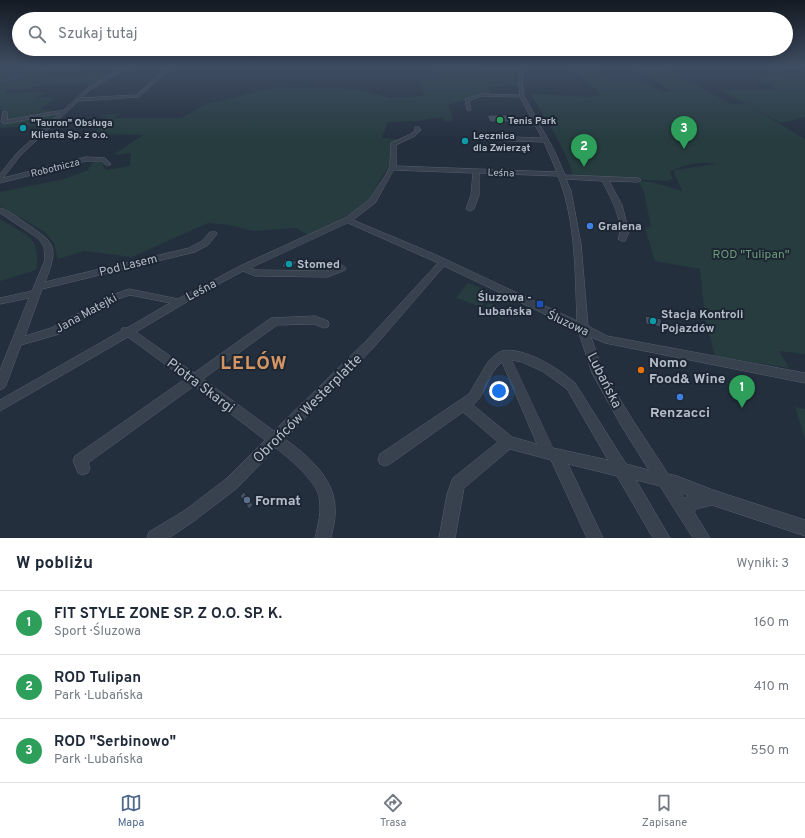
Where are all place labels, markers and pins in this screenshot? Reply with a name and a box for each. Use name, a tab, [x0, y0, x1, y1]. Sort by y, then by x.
marker: Tenis Park	[495, 115, 505, 125]
place label: Tenis Park	[508, 115, 557, 128]
pin: 3	[671, 116, 697, 149]
place label: "Tauron" Obsługa Klienta Sp. z o.o.	[31, 117, 113, 142]
marker: "Tauron" Obsługa Klienta Sp. z o.o.	[18, 123, 28, 133]
place label: Lecznica dla Zwierząt	[473, 130, 530, 155]
pin: 2	[571, 134, 597, 167]
marker: Lecznica dla Zwierząt	[460, 136, 470, 146]
place label: Gralena	[598, 219, 642, 235]
marker: Gralena	[585, 221, 595, 231]
place label: Stomed	[297, 257, 340, 273]
marker: Stomed	[284, 259, 294, 269]
place label: Śluzowa - Lubańska	[477, 290, 532, 320]
marker: Śluzowa - Lubańska	[535, 299, 545, 309]
place label: Stacja Kontroli Pojazdów	[661, 307, 743, 337]
marker: Stacja Kontroli Pojazdów	[648, 316, 658, 326]
place label: Nomo Food& Wine	[649, 355, 726, 388]
marker: Nomo Food& Wine	[636, 365, 646, 375]
pin: 1	[729, 375, 755, 408]
marker: Renzacci	[675, 392, 685, 402]
place label: Renzacci	[650, 405, 710, 422]
place label: Format	[255, 493, 301, 510]
marker: Format	[242, 495, 252, 505]

